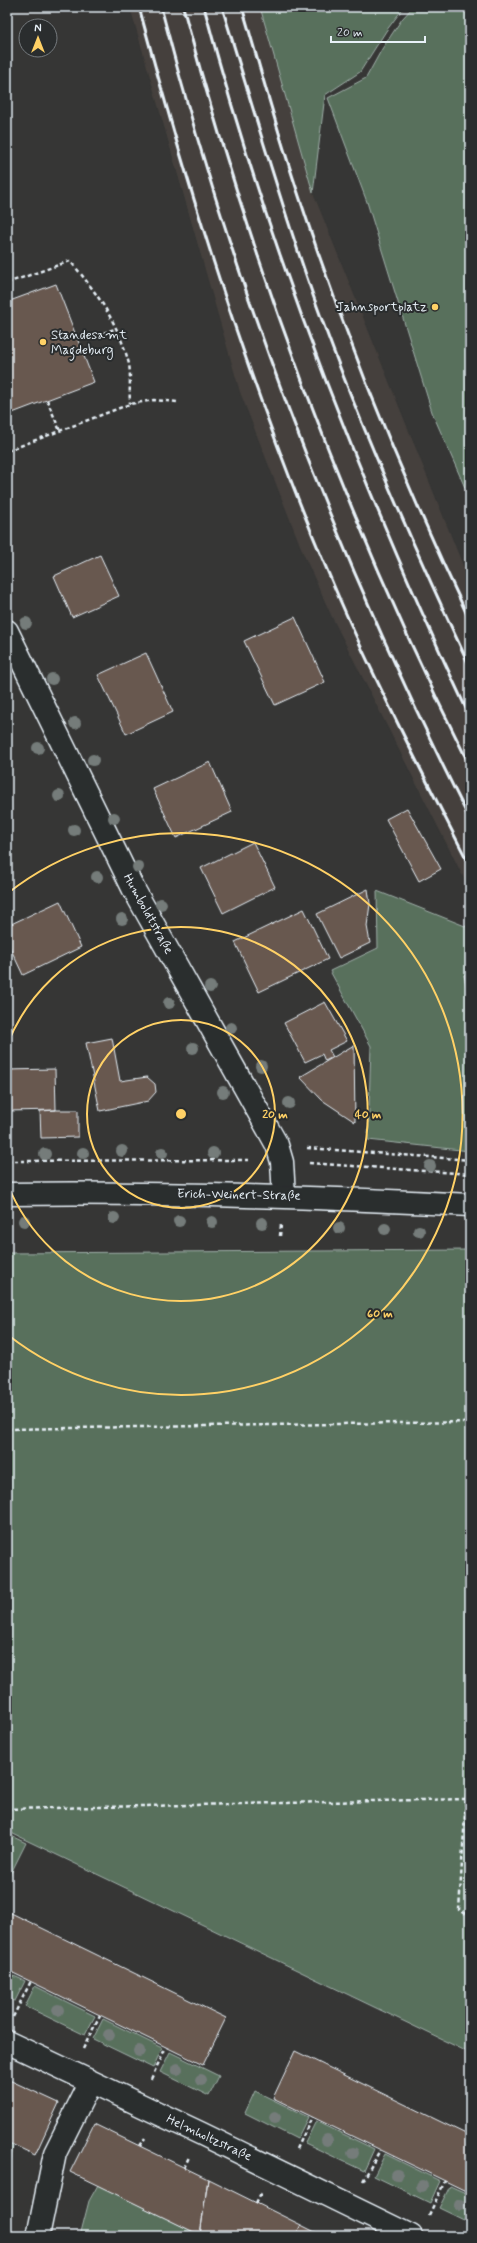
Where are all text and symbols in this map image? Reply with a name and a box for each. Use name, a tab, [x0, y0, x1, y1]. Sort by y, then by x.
north arrow	[18, 18, 58, 58]
scale bar	[331, 18, 425, 44]
text: N	[34, 22, 42, 36]
text: 20 m	[337, 25, 363, 41]
place label: Jahnsportplatz	[336, 299, 427, 316]
marker: Jahnsportplatz	[430, 302, 440, 312]
place label: Standesamt Magdeburg	[51, 327, 127, 361]
marker: Standesamt Magdeburg	[38, 337, 48, 347]
street label: Humboldtstraße	[119, 871, 177, 957]
centre of rings	[174, 1107, 188, 1121]
text: 20 m	[262, 1107, 288, 1123]
text: 40 m	[355, 1107, 382, 1123]
street label: Erich-Weinert-Straße	[177, 1185, 301, 1205]
text: 60 m	[367, 1306, 393, 1322]
street label: Helmholtzstraße	[163, 2111, 255, 2165]

